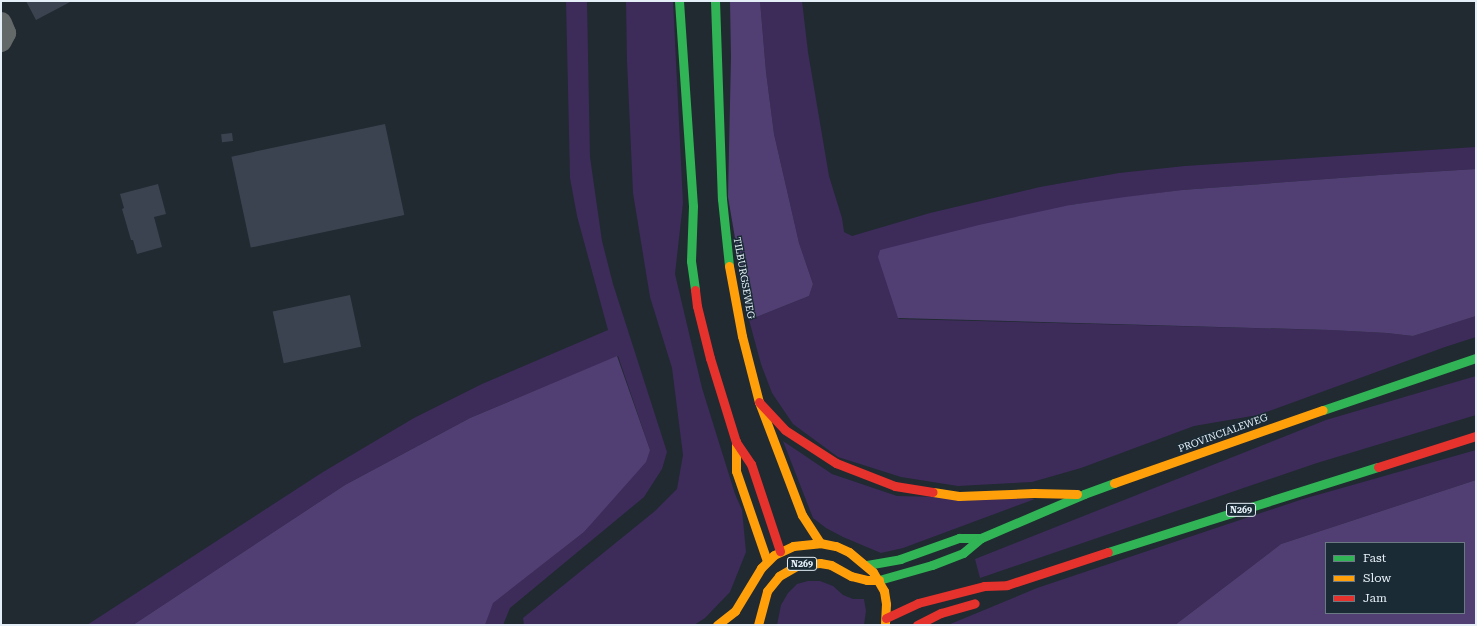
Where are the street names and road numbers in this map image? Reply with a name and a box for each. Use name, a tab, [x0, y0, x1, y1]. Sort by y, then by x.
street label: TILBURGSEWEG	[731, 236, 757, 320]
street label: PROVINCIALEWEG	[1177, 411, 1269, 455]
road number: N269	[1225, 503, 1257, 517]
road number: N269	[786, 557, 818, 571]

